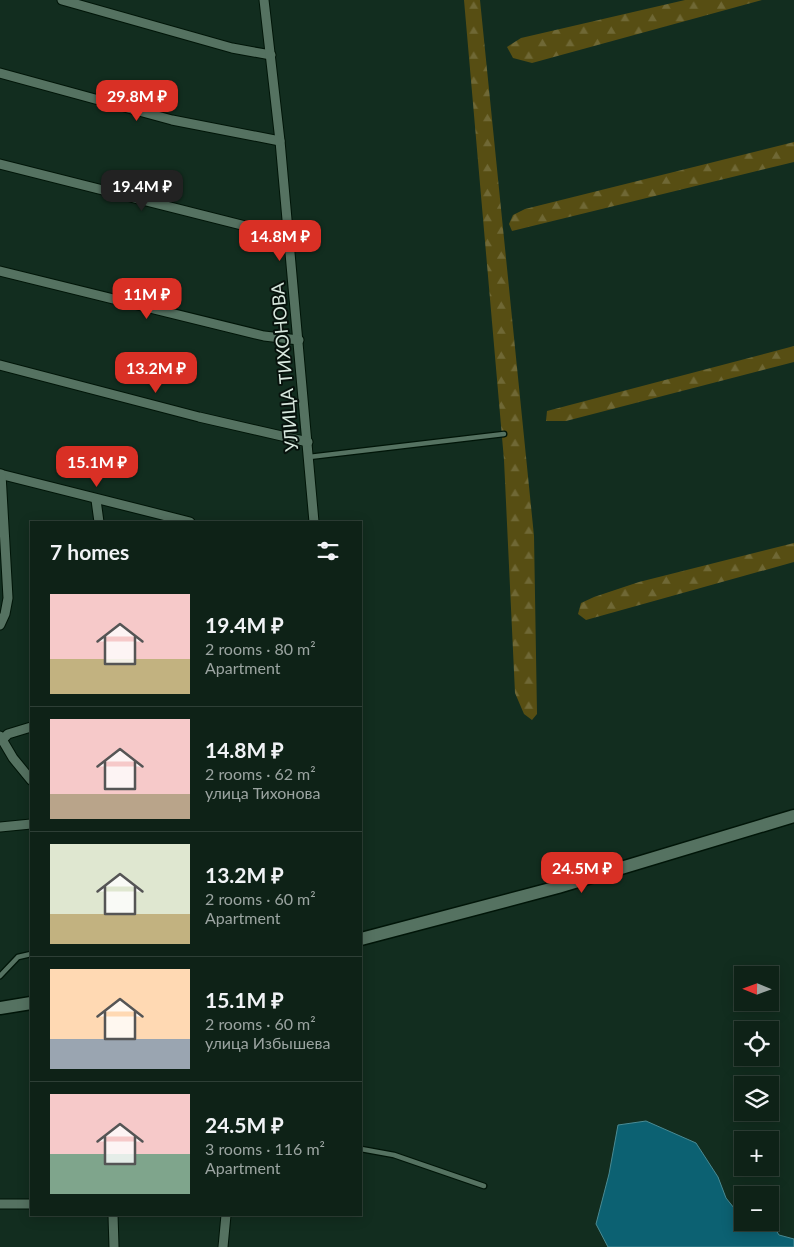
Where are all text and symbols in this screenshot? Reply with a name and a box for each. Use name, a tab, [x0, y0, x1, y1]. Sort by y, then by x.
pin: 29.8M ₽	[91, 80, 183, 122]
text: 29.8M ₽	[107, 86, 167, 105]
pin: 19.4M ₽	[96, 170, 188, 212]
text: 19.4M ₽	[112, 176, 172, 195]
pin: 14.8M ₽	[234, 220, 326, 262]
text: 14.8M ₽	[250, 226, 310, 245]
pin: 11M ₽	[112, 278, 182, 320]
street label: УЛИЦА ТИХОНОВА	[266, 281, 302, 452]
text: 11M ₽	[124, 284, 170, 303]
pin: 13.2M ₽	[110, 352, 202, 394]
text: 13.2M ₽	[126, 358, 186, 377]
pin: 15.1M ₽	[51, 446, 143, 488]
text: 15.1M ₽	[67, 452, 127, 471]
icon: filters	[314, 537, 342, 565]
text: 7 homes	[50, 539, 129, 564]
text: 19.4M ₽	[205, 612, 284, 637]
icon: home	[90, 614, 150, 674]
text: 2 rooms · 80 m²	[205, 639, 316, 658]
text: Apartment	[205, 658, 280, 677]
text: 14.8M ₽	[205, 737, 284, 762]
icon: home	[90, 739, 150, 799]
text: 2 rooms · 62 m²	[205, 764, 316, 783]
text: улица Тихонова	[205, 783, 320, 802]
pin: 24.5M ₽	[536, 852, 628, 894]
text: 24.5M ₽	[552, 858, 612, 877]
text: 13.2M ₽	[205, 862, 284, 887]
icon: home	[90, 864, 150, 924]
text: 2 rooms · 60 m²	[205, 889, 316, 908]
text: Apartment	[205, 908, 280, 927]
north arrow	[734, 966, 779, 1011]
map controls	[734, 966, 779, 1231]
text: 15.1M ₽	[205, 987, 284, 1012]
icon: home	[90, 989, 150, 1049]
text: 2 rooms · 60 m²	[205, 1014, 316, 1033]
button: locate	[734, 1021, 779, 1066]
text: улица Избышева	[205, 1033, 330, 1052]
button: layers	[734, 1076, 779, 1121]
text: 24.5M ₽	[205, 1112, 284, 1137]
icon: home	[90, 1114, 150, 1174]
button: +	[734, 1131, 779, 1176]
text: 3 rooms · 116 m²	[205, 1139, 325, 1158]
text: Apartment	[205, 1158, 280, 1177]
button: −	[734, 1186, 779, 1231]

